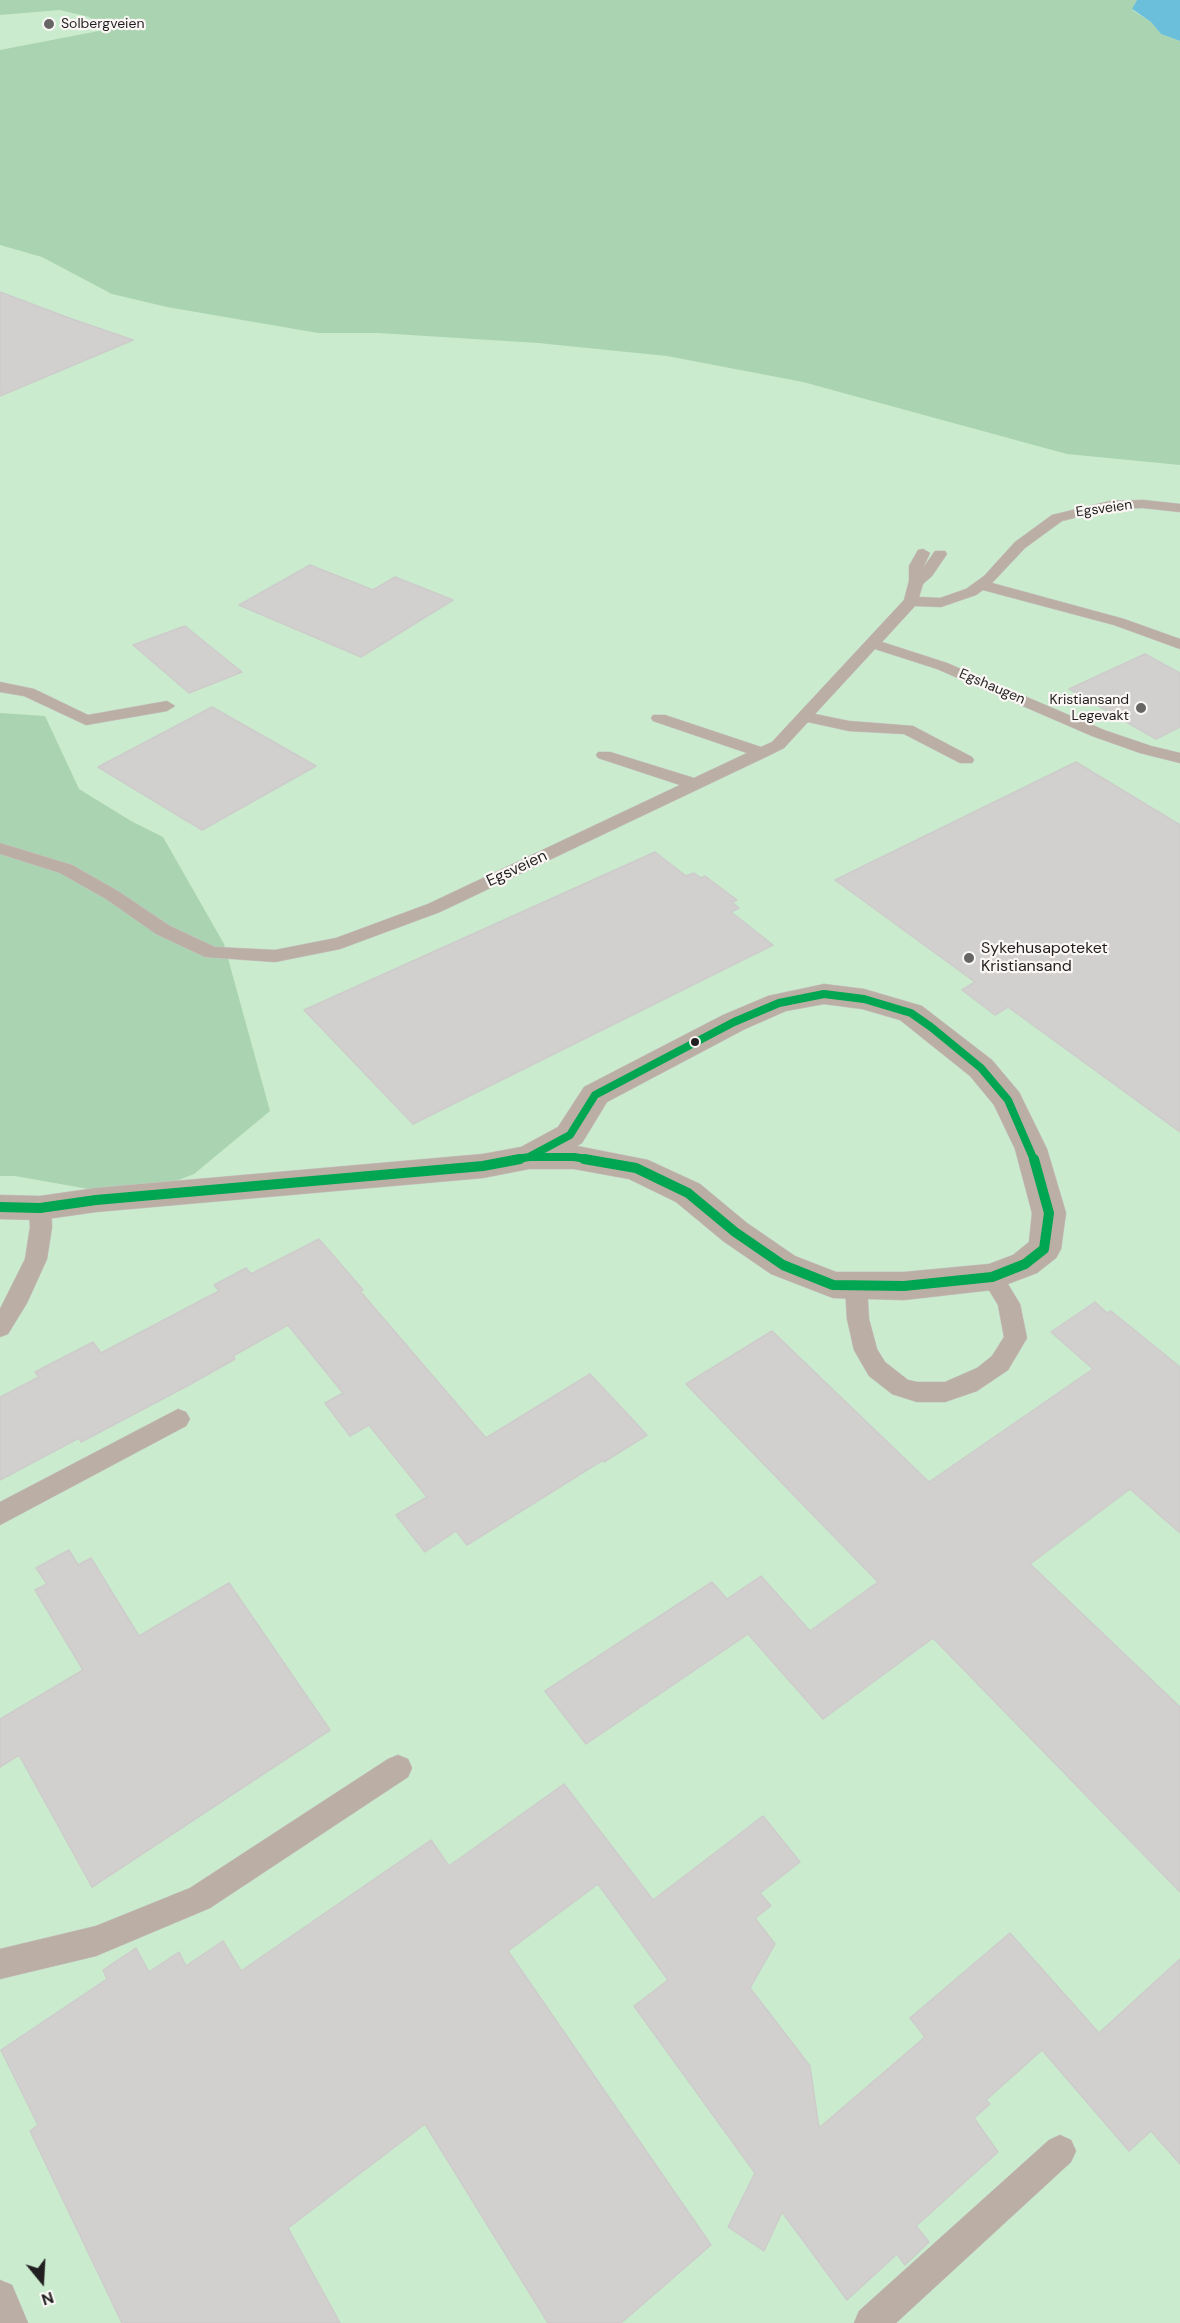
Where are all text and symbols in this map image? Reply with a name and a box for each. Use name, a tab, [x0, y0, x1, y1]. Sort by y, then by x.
place label: Solbergveien	[61, 16, 144, 32]
marker: Solbergveien	[42, 17, 56, 31]
street label: Egsveien	[1075, 497, 1133, 521]
street label: Egshaugen	[957, 666, 1027, 708]
place label: Kristiansand Legevakt	[1050, 692, 1129, 724]
marker: Kristiansand Legevakt	[1134, 701, 1148, 715]
street label: Egsveien	[484, 847, 550, 891]
place label: Sykehusapoteket Kristiansand	[981, 939, 1108, 977]
marker: Sykehusapoteket Kristiansand	[962, 951, 976, 965]
unlabelled marker	[689, 1036, 701, 1048]
north arrow	[12, 2251, 72, 2311]
text: N	[39, 2287, 57, 2310]

